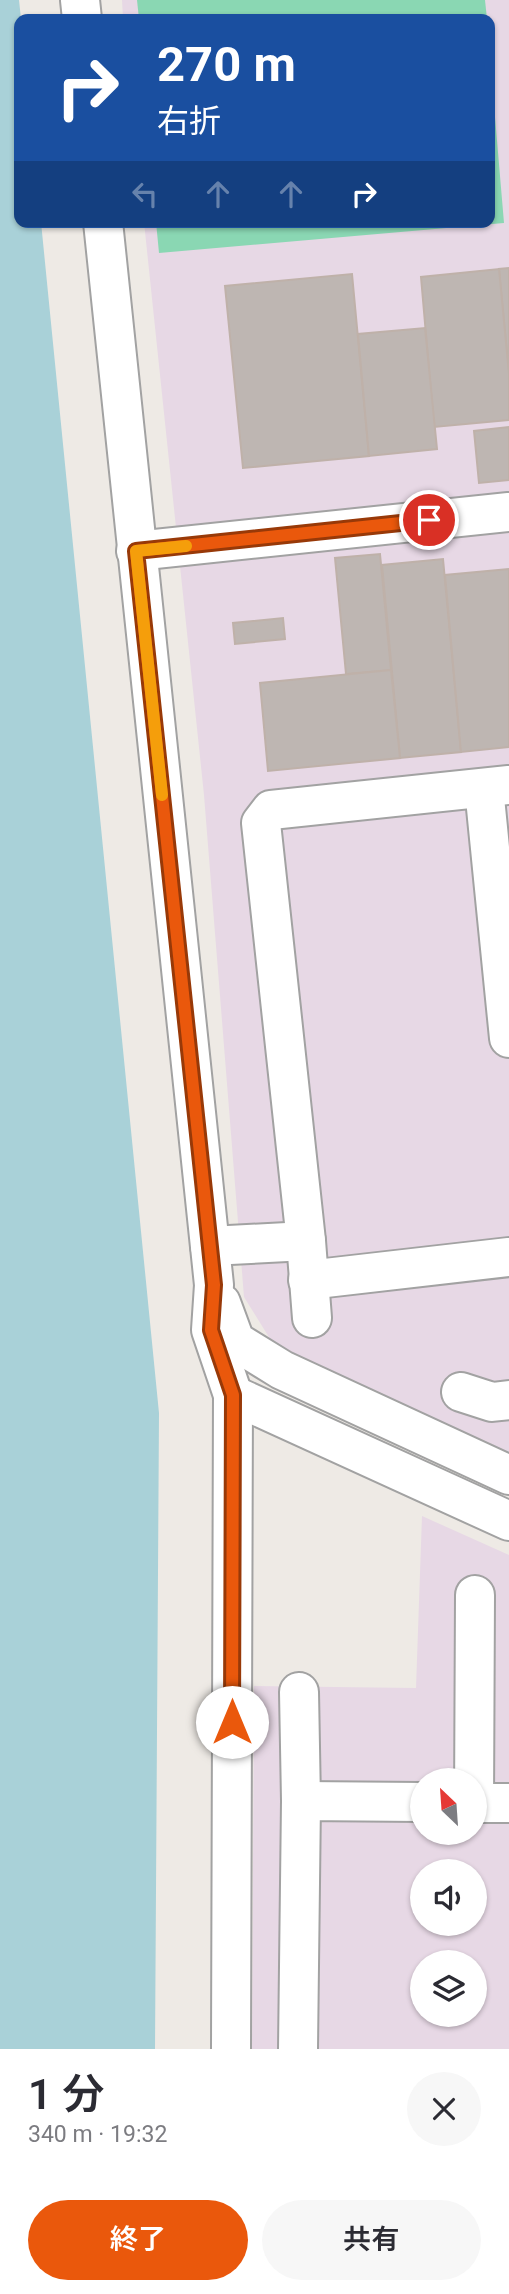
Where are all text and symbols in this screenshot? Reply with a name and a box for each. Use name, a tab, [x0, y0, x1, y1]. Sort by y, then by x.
text: 270 m	[157, 36, 296, 93]
icon: right	[42, 42, 133, 133]
text: 右折	[157, 102, 221, 140]
icon: left	[126, 175, 164, 213]
icon: ahead	[199, 175, 237, 213]
icon: ahead	[272, 175, 310, 213]
icon: right	[345, 175, 383, 213]
pin	[399, 490, 459, 550]
icon: arrive	[410, 501, 448, 539]
position arrow	[195, 1685, 269, 1759]
north arrow	[410, 1768, 486, 1844]
map controls	[410, 1768, 487, 2027]
button: sound	[410, 1859, 487, 1936]
button: layers	[410, 1950, 487, 2027]
text: 1 分	[28, 2070, 104, 2119]
button: close	[407, 2072, 481, 2146]
text: 340 m · 19:32	[28, 2121, 167, 2148]
button: 終了	[28, 2200, 248, 2280]
button: 共有	[262, 2200, 481, 2280]

